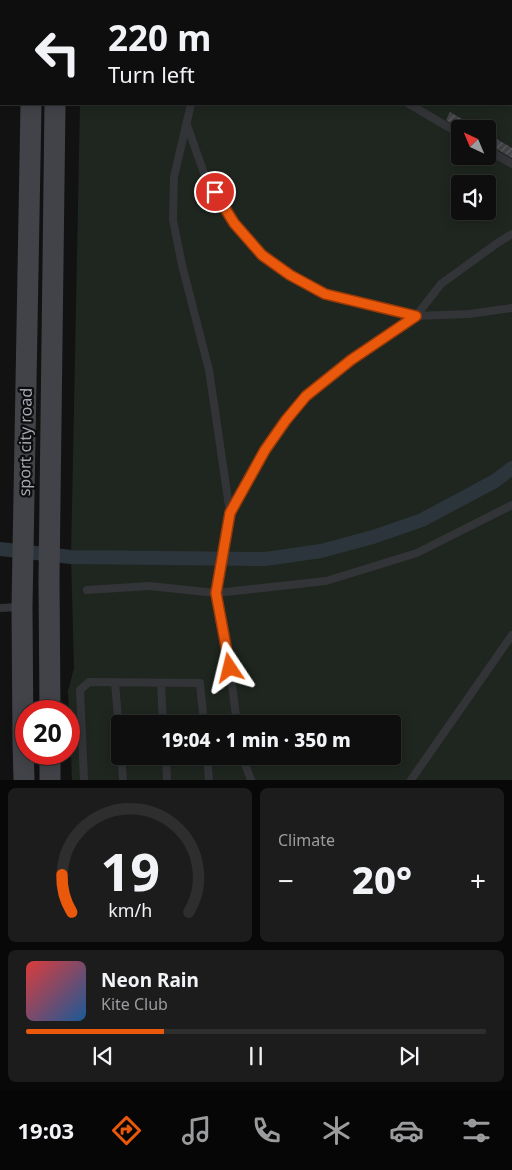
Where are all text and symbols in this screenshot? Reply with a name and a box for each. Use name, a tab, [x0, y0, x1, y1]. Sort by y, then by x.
text: 220 m	[108, 14, 211, 61]
icon: left	[25, 20, 90, 85]
text: Turn left	[108, 59, 195, 89]
north arrow	[451, 120, 496, 165]
map controls	[451, 120, 496, 220]
pin	[194, 171, 236, 213]
button: sound	[451, 175, 496, 220]
icon: arrive	[201, 178, 229, 206]
street label: sport city road	[13, 388, 37, 496]
position arrow	[203, 641, 255, 693]
speed limit sign: 20	[15, 700, 80, 765]
text: 19:04 · 1 min · 350 m	[161, 727, 351, 753]
text: Climate	[278, 829, 335, 851]
text: 19	[100, 835, 160, 906]
text: 20°	[352, 853, 412, 905]
text: −	[278, 861, 294, 899]
text: +	[470, 861, 486, 899]
text: km/h	[108, 898, 152, 922]
text: Neon Rain	[101, 967, 199, 993]
text: Kite Club	[101, 993, 168, 1015]
icon: previous	[89, 1042, 117, 1070]
icon: pause	[242, 1042, 270, 1070]
icon: next	[395, 1042, 423, 1070]
icon: directions	[109, 1113, 144, 1148]
icon: music	[179, 1113, 214, 1148]
icon: phone	[249, 1113, 284, 1148]
icon: climate	[319, 1113, 354, 1148]
icon: car	[389, 1113, 424, 1148]
icon: filters	[459, 1113, 494, 1148]
text: 19:03	[18, 1115, 74, 1145]

